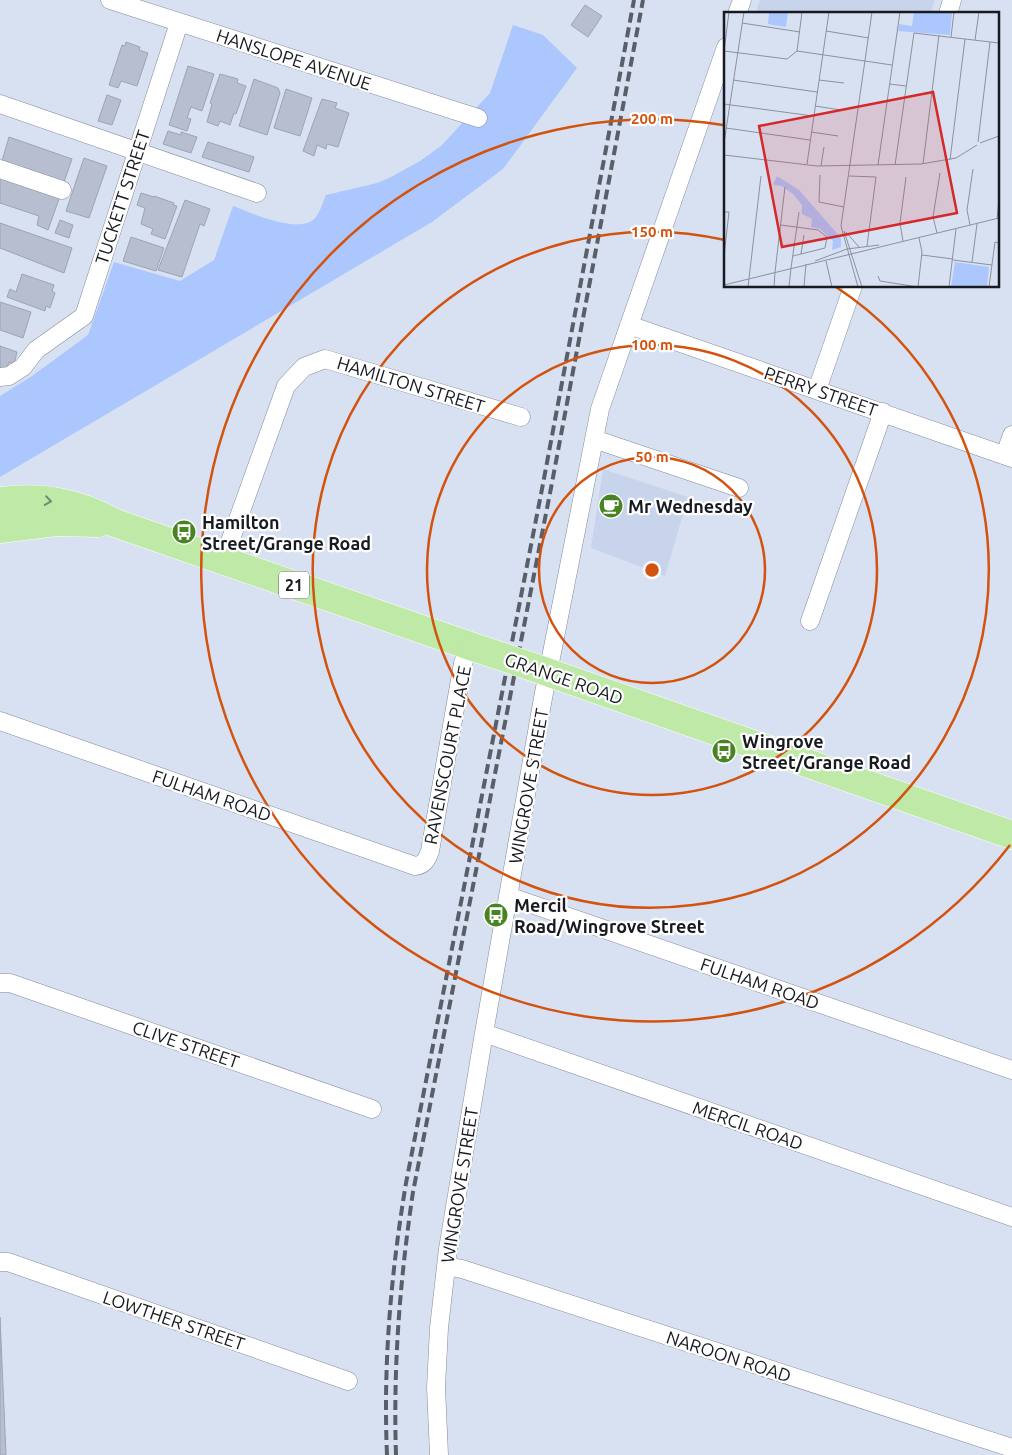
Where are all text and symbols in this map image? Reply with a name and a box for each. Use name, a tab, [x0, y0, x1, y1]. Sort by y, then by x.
inset map	[724, 12, 1000, 288]
street label: HANSLOPE AVENUE	[214, 25, 374, 93]
text: 200 m	[631, 110, 673, 127]
street label: TUCKETT STREET	[91, 127, 153, 267]
text: 150 m	[631, 223, 673, 240]
text: 100 m	[631, 336, 673, 353]
street label: HAMILTON STREET	[335, 352, 487, 416]
street label: PERRY STREET	[762, 362, 880, 420]
text: 50 m	[635, 448, 669, 465]
cafe icon: Mr Wednesday	[598, 493, 624, 519]
one-way arrow	[44, 495, 53, 505]
place label: Mr Wednesday	[628, 496, 753, 516]
place label: Hamilton Street/Grange Road	[202, 512, 371, 553]
bus stop icon: Hamilton Street/Grange Road	[171, 519, 197, 545]
centre of rings	[643, 561, 661, 579]
road number: 21	[279, 572, 309, 598]
street label: GRANGE ROAD	[502, 648, 626, 708]
street label: RAVENSCOURT PLACE	[420, 664, 474, 846]
street label: WINGROVE STREET	[504, 707, 552, 865]
place label: Wingrove Street/Grange Road	[742, 731, 911, 772]
bus stop icon: Wingrove Street/Grange Road	[711, 738, 737, 764]
street label: FULHAM ROAD	[150, 765, 274, 825]
place label: Mercil Road/Wingrove Street	[514, 895, 705, 936]
bus stop icon: Mercil Road/Wingrove Street	[483, 902, 509, 928]
street label: FULHAM ROAD	[698, 953, 822, 1013]
street label: CLIVE STREET	[130, 1016, 242, 1072]
street label: MERCIL ROAD	[690, 1097, 806, 1153]
street label: WINGROVE STREET	[437, 1106, 481, 1264]
street label: LOWTHER STREET	[101, 1286, 247, 1354]
street label: NAROON ROAD	[664, 1326, 794, 1386]

